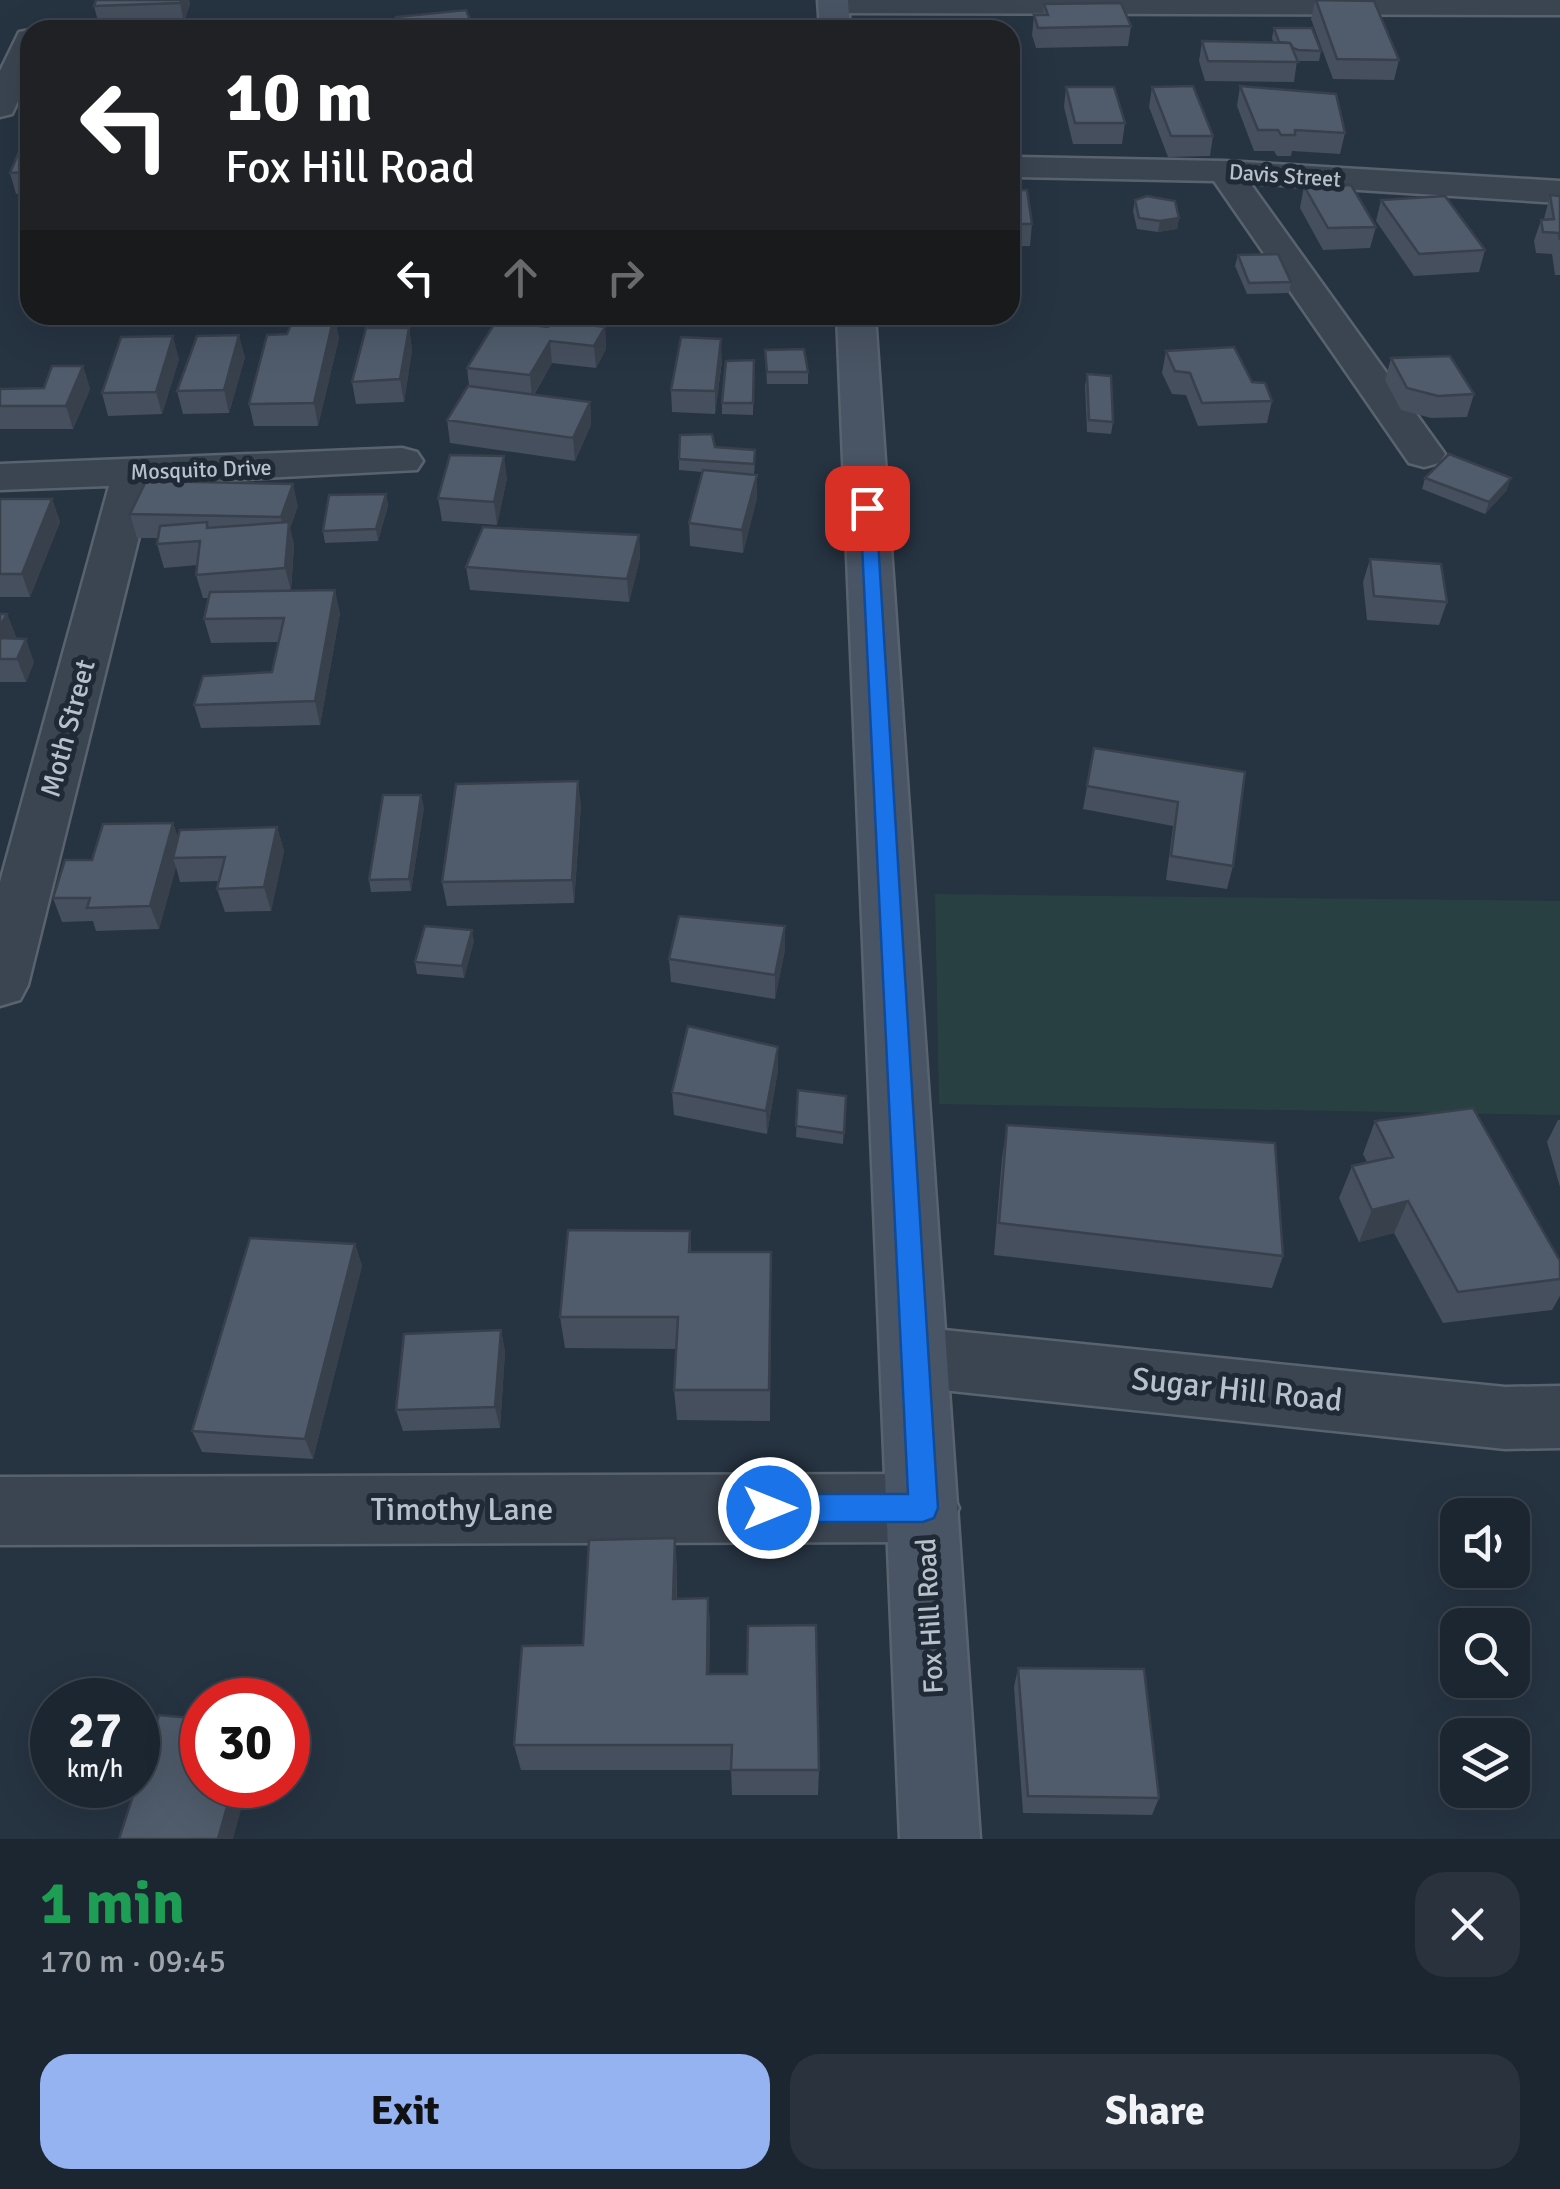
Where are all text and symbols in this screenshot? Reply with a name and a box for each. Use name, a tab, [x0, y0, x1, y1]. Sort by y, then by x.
text: 10 m	[225, 54, 373, 140]
icon: left	[60, 60, 190, 190]
text: Fox Hill Road	[225, 140, 475, 195]
street label: Davis Street	[1228, 158, 1342, 193]
icon: left	[388, 250, 443, 305]
icon: ahead	[493, 250, 548, 305]
icon: right	[598, 250, 653, 305]
street label: Mosquito Drive	[130, 454, 272, 485]
pin	[825, 466, 910, 551]
icon: arrive	[840, 481, 895, 536]
street label: Moth Street	[33, 656, 103, 801]
street label: Sugar Hill Road	[1130, 1359, 1344, 1420]
position arrow	[717, 1456, 821, 1560]
street label: Timothy Lane	[371, 1490, 553, 1529]
map controls	[1440, 1498, 1530, 1808]
button: sound	[1440, 1498, 1530, 1588]
street label: Fox Hill Road	[909, 1537, 951, 1695]
button: search	[1440, 1608, 1530, 1698]
speed limit sign: 30	[180, 1678, 310, 1808]
text: 27	[68, 1700, 122, 1762]
button: layers	[1440, 1718, 1530, 1808]
text: km/h	[67, 1753, 123, 1784]
text: 1 min	[40, 1867, 185, 1941]
button: close	[1415, 1872, 1520, 1977]
text: 170 m · 09:45	[40, 1942, 226, 1981]
button: Exit	[40, 2054, 770, 2169]
button: Share	[790, 2054, 1520, 2169]

